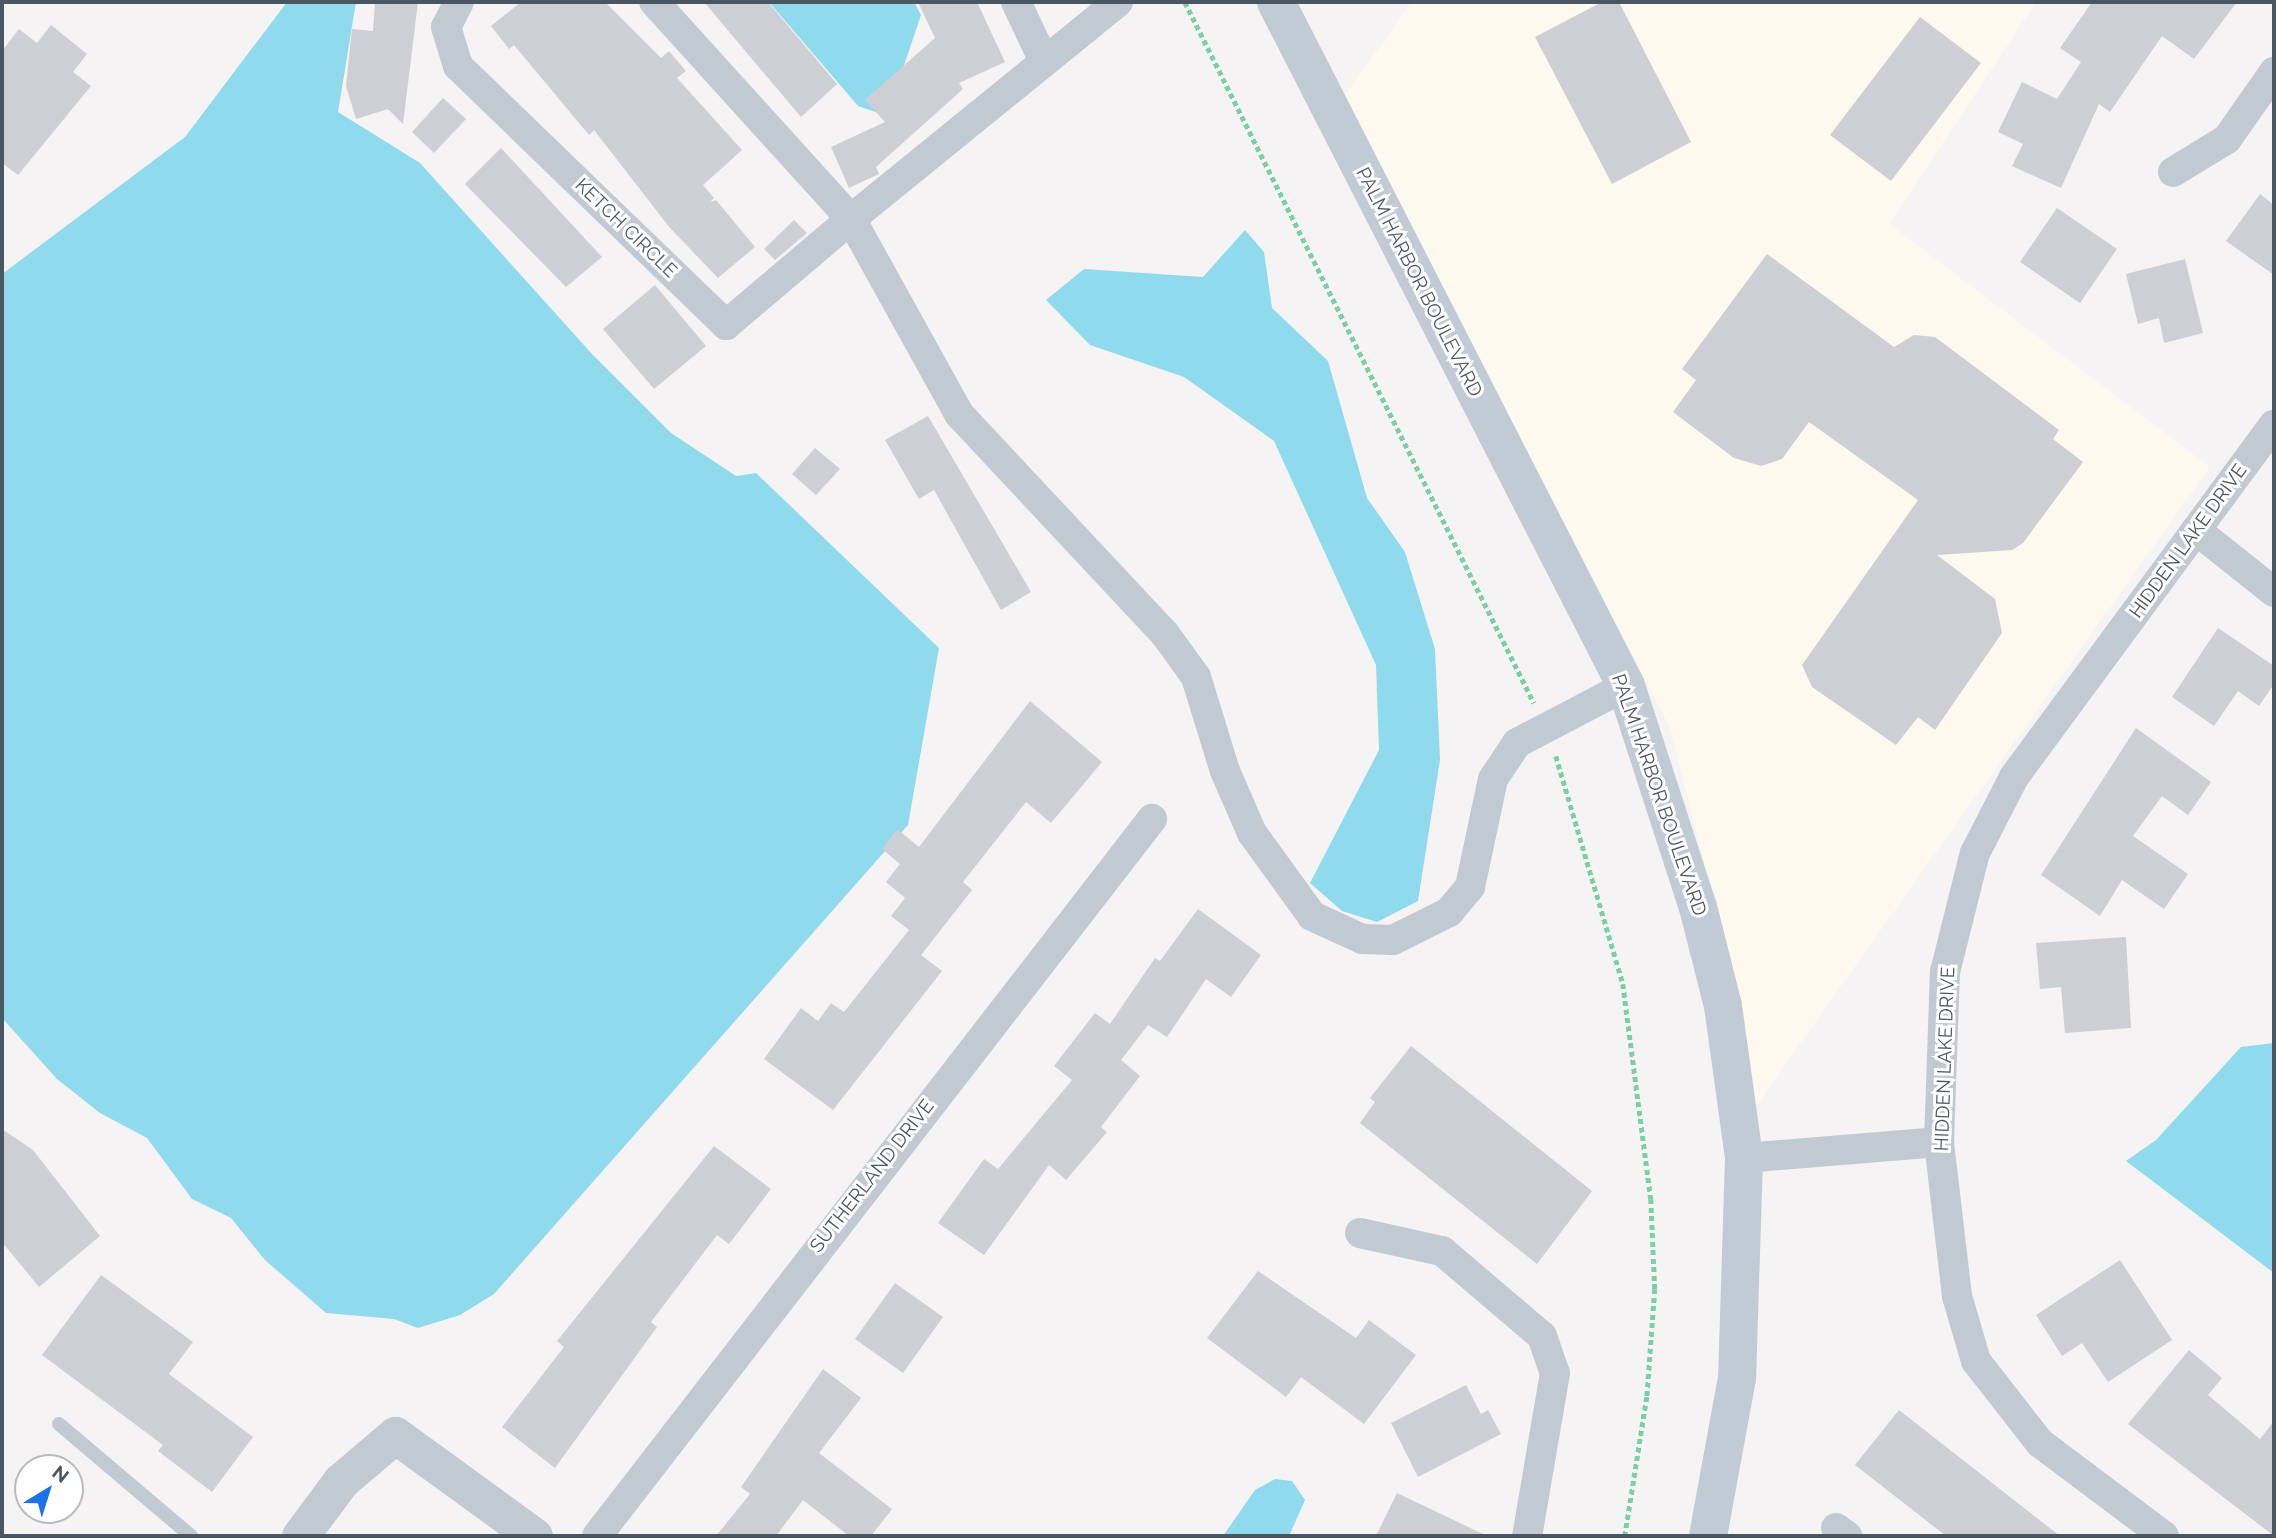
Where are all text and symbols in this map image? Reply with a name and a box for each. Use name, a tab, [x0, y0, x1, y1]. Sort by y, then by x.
street label: PALM HARBOR BOULEVARD	[1351, 164, 1487, 400]
street label: KETCH CIRCLE	[570, 174, 682, 282]
street label: HIDDEN LAKE DRIVE	[2124, 460, 2252, 622]
street label: PALM HARBOR BOULEVARD	[1607, 671, 1711, 919]
street label: HIDDEN LAKE DRIVE	[1930, 966, 1960, 1152]
street label: SUTHERLAND DRIVE	[805, 1095, 939, 1257]
north arrow	[14, 1454, 84, 1524]
text: N	[48, 1461, 73, 1487]

